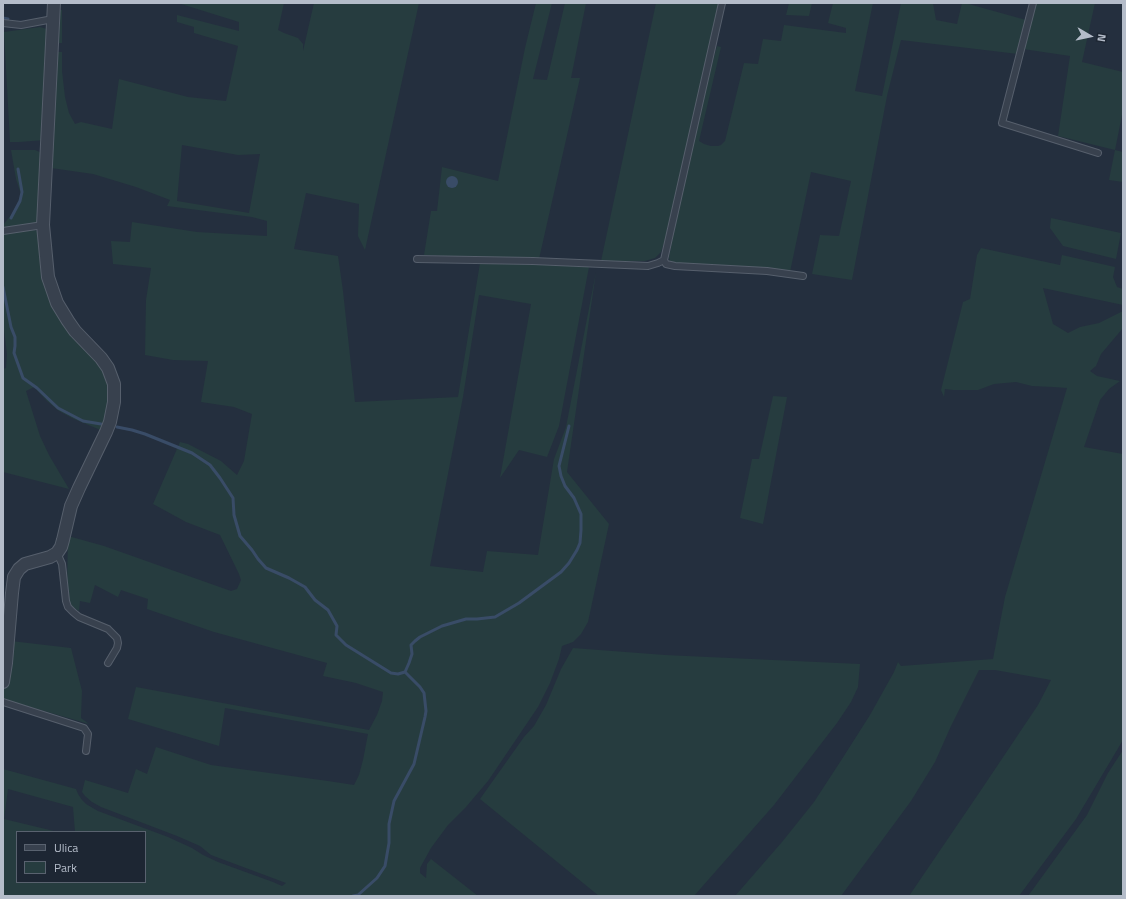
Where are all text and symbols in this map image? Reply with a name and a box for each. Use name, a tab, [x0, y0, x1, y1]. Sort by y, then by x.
north arrow	[1070, 16, 1110, 56]
text: N	[1093, 33, 1110, 43]
legend	[16, 831, 146, 883]
text: Ulica	[54, 838, 78, 857]
text: Park	[54, 858, 77, 877]

